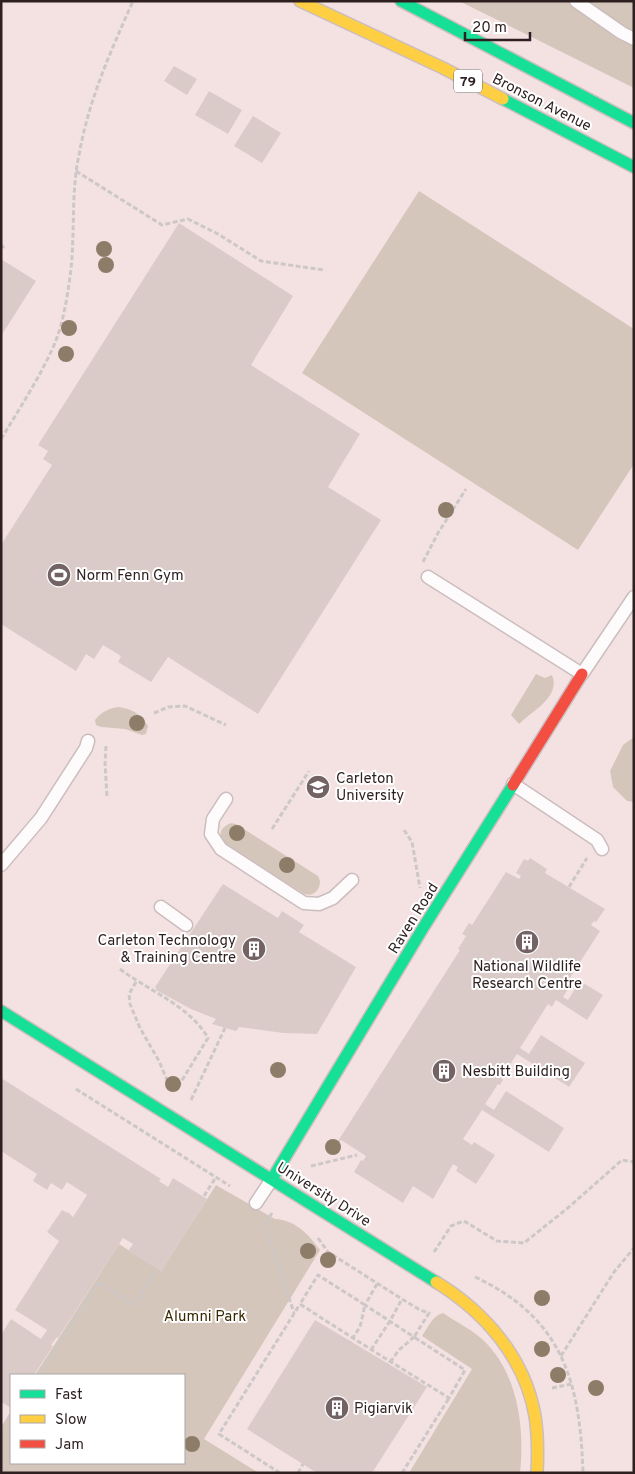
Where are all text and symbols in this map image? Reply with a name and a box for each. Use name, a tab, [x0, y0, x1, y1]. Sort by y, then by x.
scale bar	[465, 10, 530, 42]
text: 20 m	[472, 19, 507, 38]
road number: 79	[454, 70, 482, 92]
street label: Bronson Avenue	[489, 70, 594, 136]
sports icon: Norm Fenn Gym	[46, 562, 72, 588]
place label: Norm Fenn Gym	[76, 567, 184, 586]
place label: Carleton University	[336, 770, 404, 806]
school or university icon: Carleton University	[305, 774, 331, 800]
street label: Raven Road	[385, 880, 444, 958]
building icon: National Wildlife Research Centre	[514, 929, 540, 955]
place label: Carleton Technology & Training Centre	[97, 932, 236, 968]
building icon: Carleton Technology & Training Centre	[241, 936, 267, 962]
place label: National Wildlife Research Centre	[472, 958, 582, 994]
building icon: Nesbitt Building	[431, 1058, 457, 1084]
place label: Nesbitt Building	[462, 1063, 570, 1082]
street label: University Drive	[273, 1159, 374, 1232]
park label: Alumni Park	[164, 1308, 246, 1327]
legend	[10, 1374, 185, 1464]
text: Fast	[55, 1386, 83, 1405]
building icon: Pigiarvik	[324, 1395, 350, 1421]
place label: Pigiarvik	[354, 1400, 413, 1419]
text: Slow	[55, 1411, 87, 1430]
text: Jam	[55, 1436, 84, 1455]

